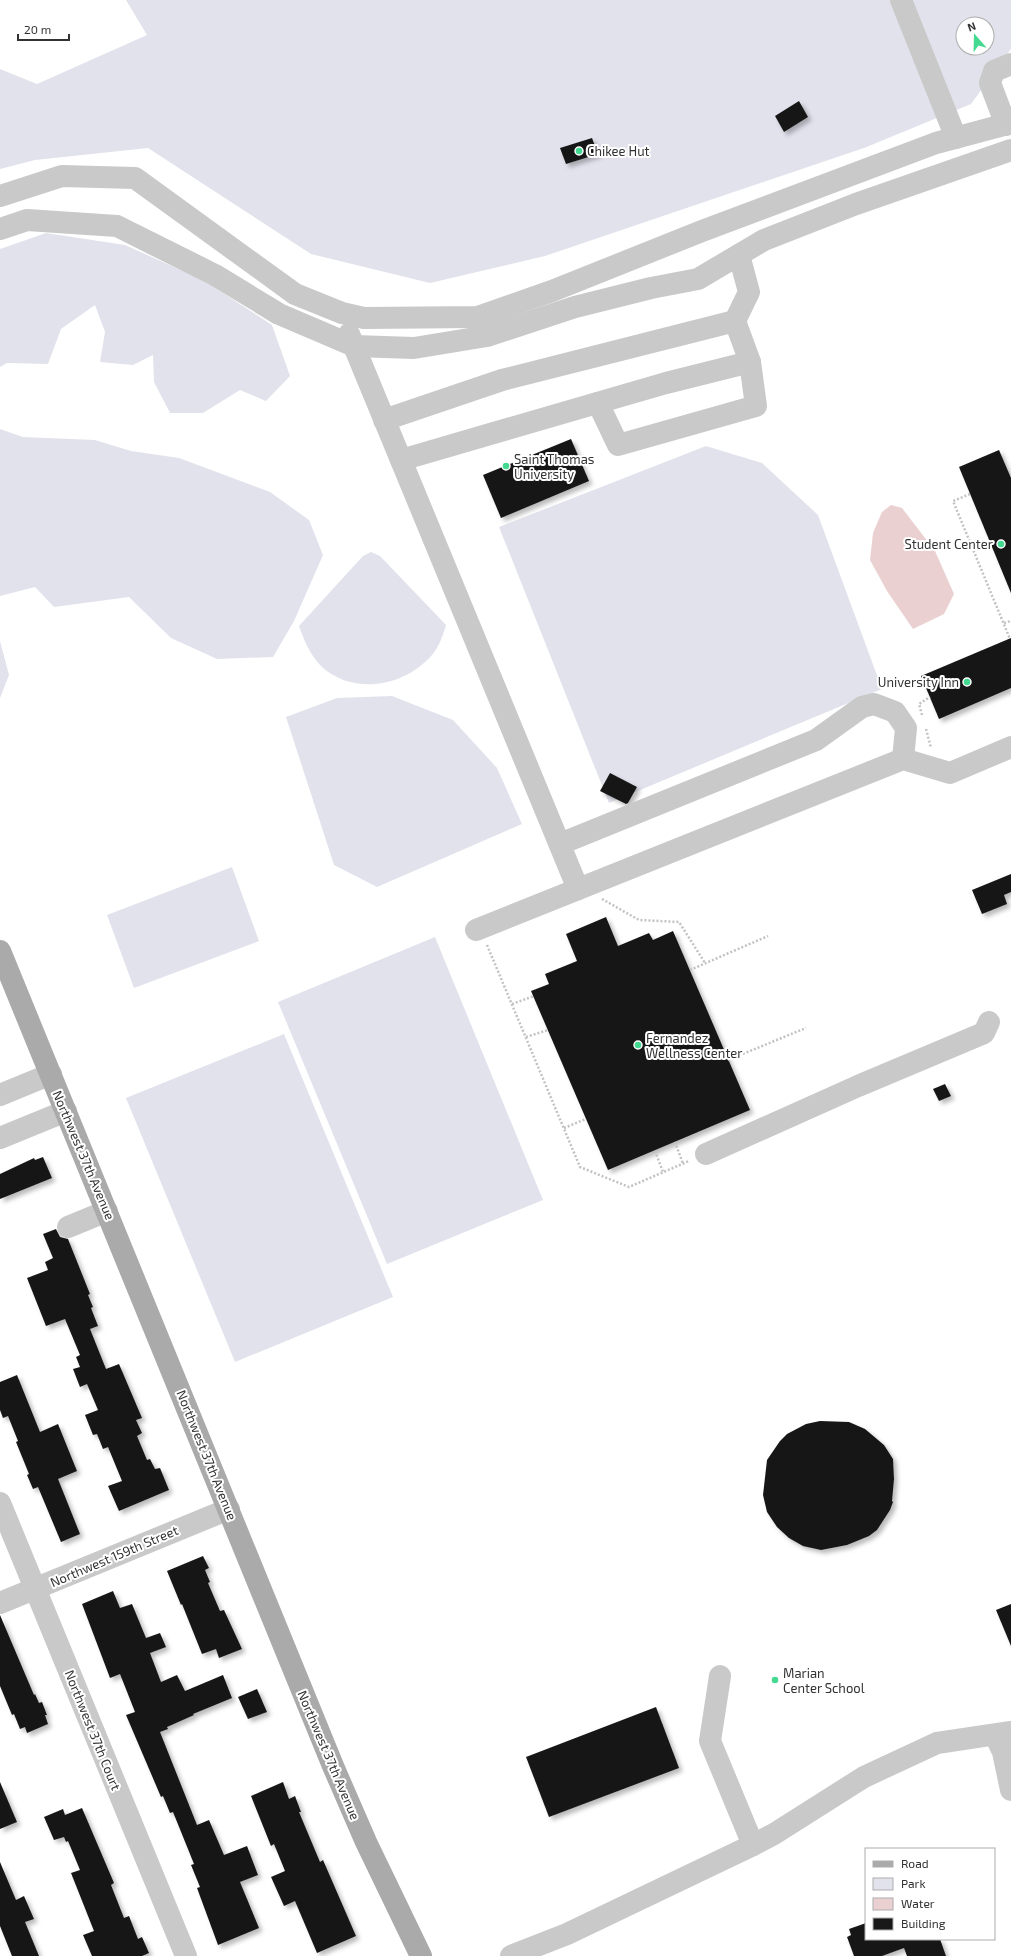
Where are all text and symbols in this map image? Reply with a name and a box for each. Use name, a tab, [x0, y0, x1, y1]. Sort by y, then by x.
scale bar	[18, 16, 69, 42]
north arrow	[955, 16, 995, 56]
text: N	[965, 19, 977, 34]
text: 20 m	[24, 22, 51, 36]
place label: Chikee Hut	[587, 143, 650, 159]
marker: Chikee Hut	[574, 146, 584, 156]
place label: Saint Thomas University	[514, 451, 594, 482]
marker: Saint Thomas University	[501, 461, 511, 471]
place label: Student Center	[904, 536, 993, 552]
marker: Student Center	[996, 539, 1006, 549]
place label: University Inn	[878, 674, 959, 690]
marker: University Inn	[962, 677, 972, 687]
place label: Fernandez Wellness Center	[646, 1030, 743, 1061]
marker: Fernandez Wellness Center	[633, 1040, 643, 1050]
street label: Northwest 37th Avenue	[49, 1088, 119, 1222]
street label: Northwest 37th Avenue	[174, 1388, 240, 1522]
street label: Northwest 159th Street	[48, 1522, 180, 1590]
place label: Marian Center School	[783, 1665, 865, 1696]
street label: Northwest 37th Court	[62, 1668, 124, 1792]
marker: Marian Center School	[770, 1675, 780, 1685]
street label: Northwest 37th Avenue	[294, 1688, 364, 1822]
legend	[865, 1848, 995, 1940]
text: Road	[901, 1856, 929, 1870]
text: Park	[901, 1876, 926, 1890]
text: Water	[901, 1896, 935, 1910]
text: Building	[901, 1916, 946, 1930]

